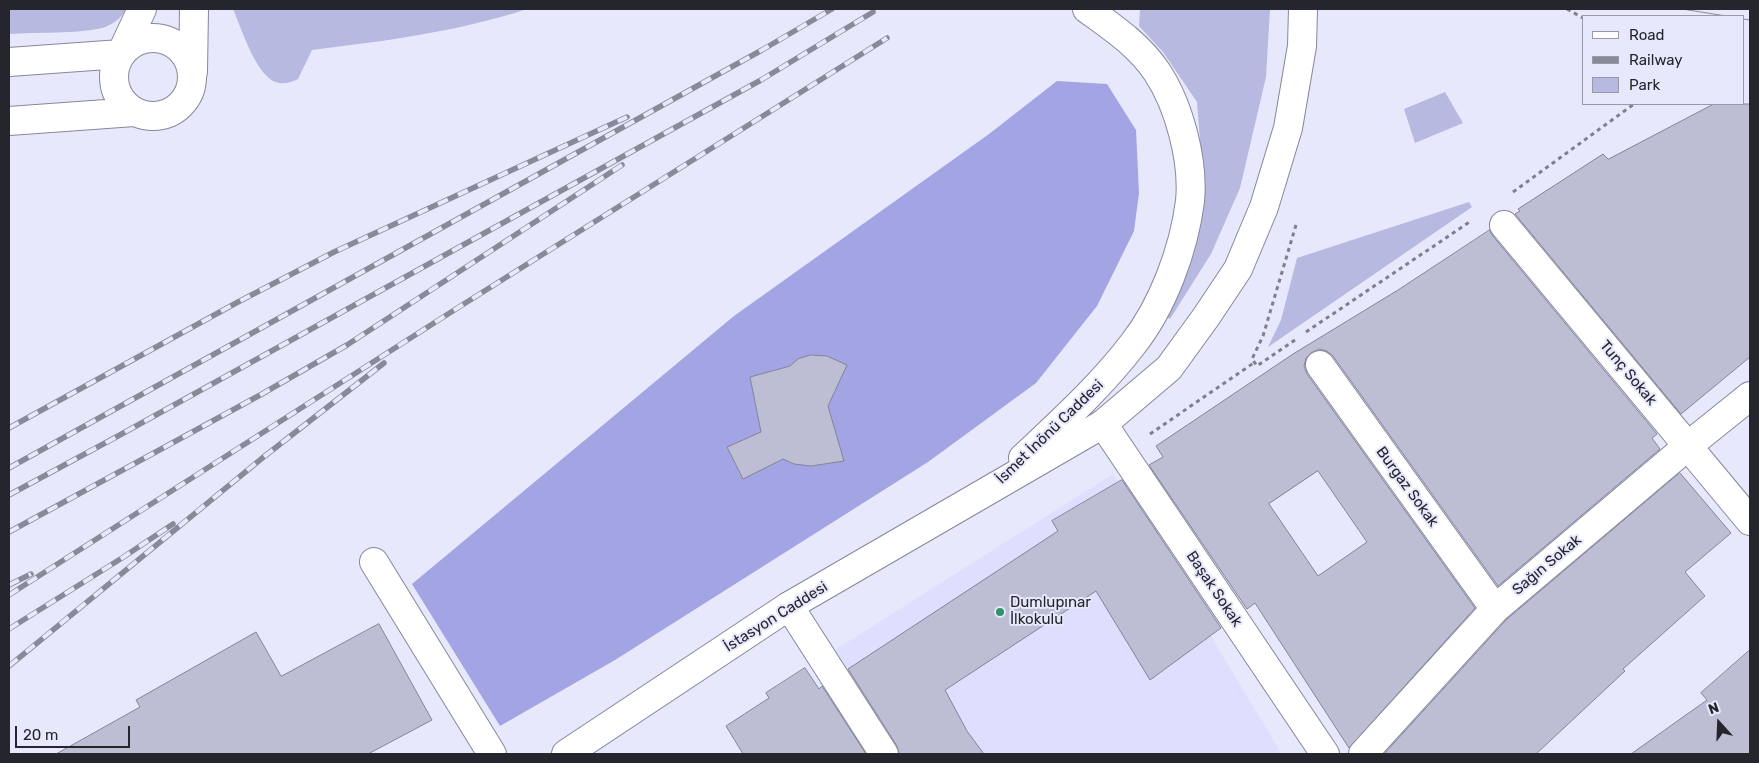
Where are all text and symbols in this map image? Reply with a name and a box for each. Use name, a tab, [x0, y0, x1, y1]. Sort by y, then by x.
legend	[1582, 15, 1744, 105]
text: Road	[1629, 26, 1665, 44]
text: Railway	[1629, 51, 1683, 69]
text: Park	[1629, 76, 1660, 94]
street label: Tunç Sokak	[1596, 337, 1660, 409]
street label: İsmet İnönü Caddesi	[993, 376, 1107, 488]
street label: Burgaz Sokak	[1372, 443, 1442, 531]
street label: Sağın Sokak	[1509, 531, 1585, 599]
street label: Başak Sokak	[1182, 548, 1246, 630]
street label: İstasyon Caddesi	[721, 578, 831, 656]
place label: Dumlupınar İlkokulu	[1010, 594, 1091, 629]
marker: Dumlupınar İlkokulu	[994, 606, 1006, 618]
north arrow	[1694, 698, 1744, 748]
text: N	[1706, 699, 1721, 718]
scale bar	[18, 716, 132, 748]
text: 20 m	[23, 726, 58, 744]

